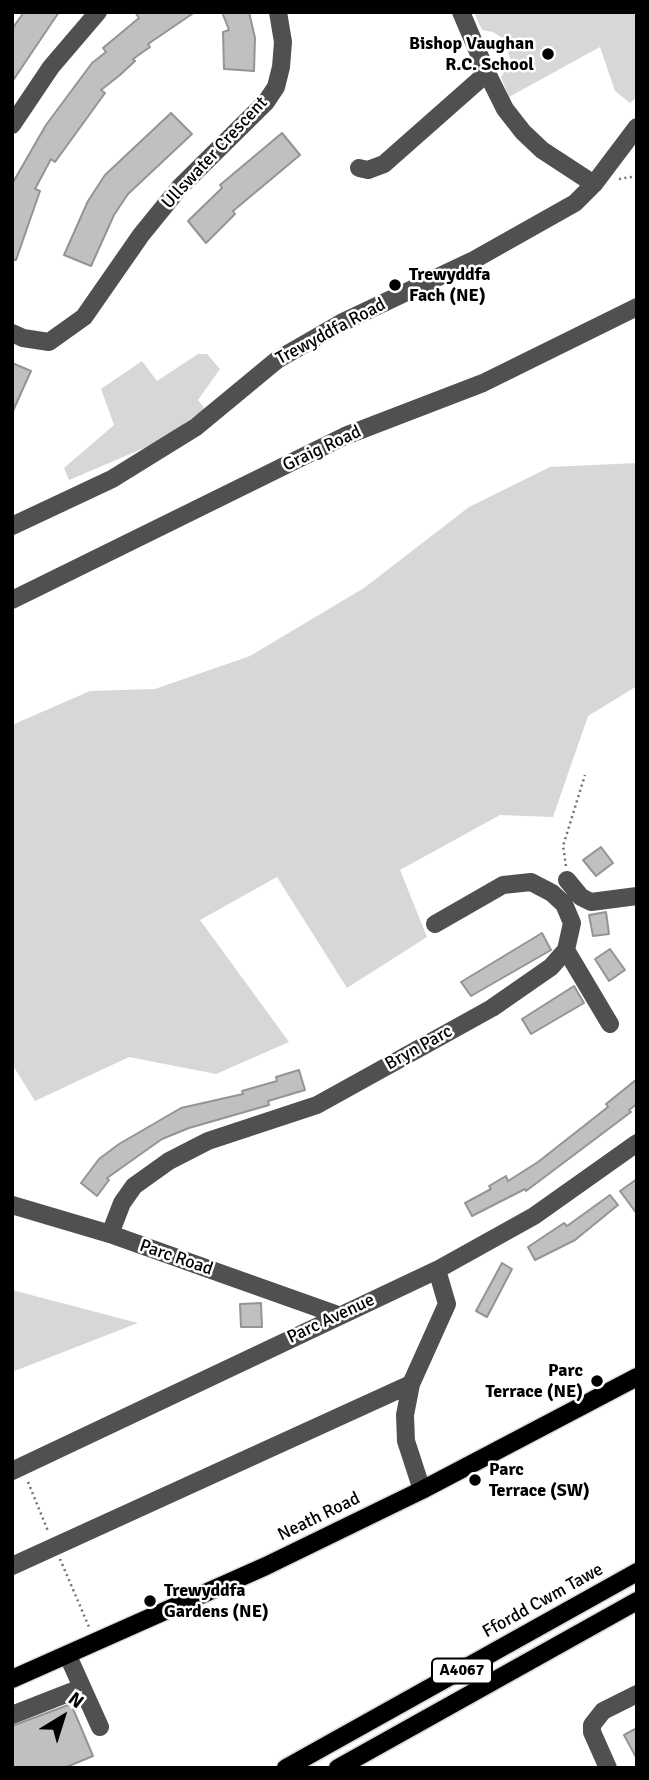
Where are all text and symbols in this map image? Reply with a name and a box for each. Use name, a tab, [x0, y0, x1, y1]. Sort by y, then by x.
place label: Bishop Vaughan R.C. School	[409, 33, 534, 76]
marker: Bishop Vaughan R.C. School	[540, 46, 556, 62]
street label: Ullswater Crescent	[158, 92, 272, 214]
place label: Trewyddfa Fach (NE)	[409, 264, 491, 306]
marker: Trewyddfa Fach (NE)	[387, 277, 403, 293]
street label: Trewyddfa Road	[272, 294, 390, 370]
street label: Graig Road	[279, 421, 365, 477]
street label: Bryn Parc	[382, 1021, 456, 1075]
street label: Parc Road	[136, 1235, 216, 1281]
street label: Parc Avenue	[284, 1289, 378, 1349]
place label: Parc Terrace (NE)	[486, 1360, 583, 1402]
marker: Parc Terrace (NE)	[589, 1373, 605, 1389]
place label: Parc Terrace (SW)	[489, 1459, 590, 1502]
marker: Parc Terrace (SW)	[467, 1472, 483, 1488]
street label: Neath Road	[274, 1488, 364, 1546]
street label: Ffordd Cwm Tawe	[479, 1559, 607, 1643]
place label: Trewyddfa Gardens (NE)	[164, 1580, 269, 1622]
marker: Trewyddfa Gardens (NE)	[142, 1593, 158, 1609]
road number: A4067	[432, 1658, 492, 1684]
north arrow	[28, 1682, 98, 1752]
text: N	[63, 1687, 89, 1714]

